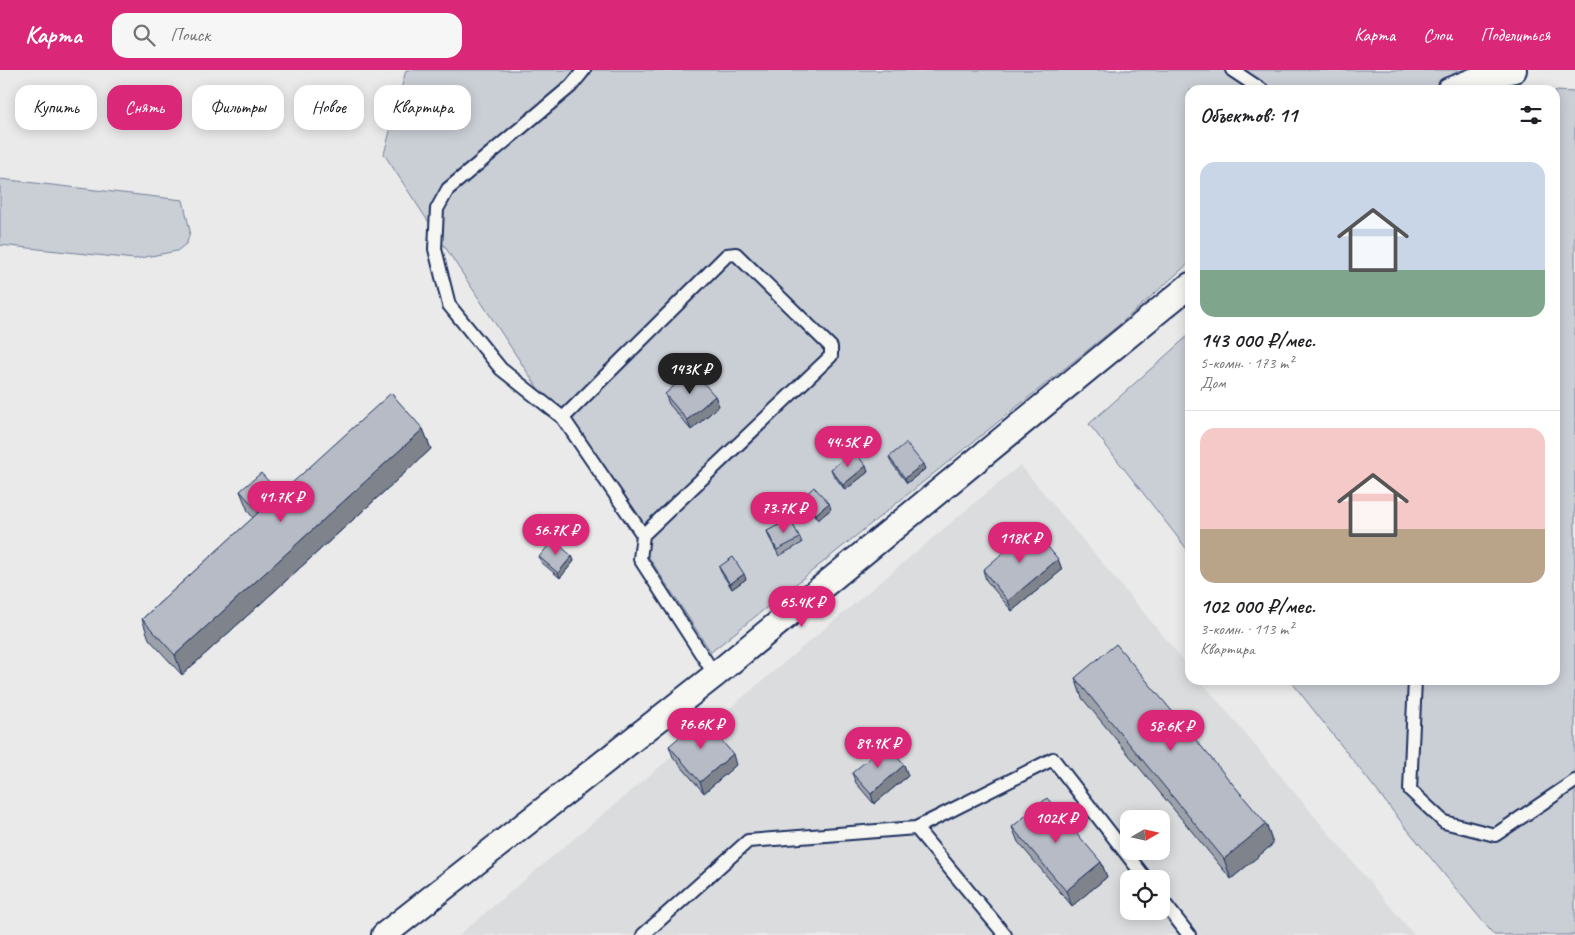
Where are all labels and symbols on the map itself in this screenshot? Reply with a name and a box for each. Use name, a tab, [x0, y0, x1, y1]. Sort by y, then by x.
pin: 143K ₽	[649, 352, 731, 395]
pin: 44.5K ₽	[802, 426, 894, 468]
pin: 41.7K ₽	[235, 480, 327, 523]
pin: 73.7K ₽	[738, 492, 830, 534]
pin: 56.7K ₽	[510, 514, 602, 556]
pin: 118K ₽	[979, 522, 1061, 564]
pin: 65.4K ₽	[756, 586, 848, 628]
pin: 76.6K ₽	[655, 708, 747, 750]
pin: 58.6K ₽	[1125, 710, 1217, 752]
pin: 89.9K ₽	[832, 726, 924, 769]
pin: 102K ₽	[1015, 802, 1097, 844]
north arrow	[1120, 810, 1170, 860]

